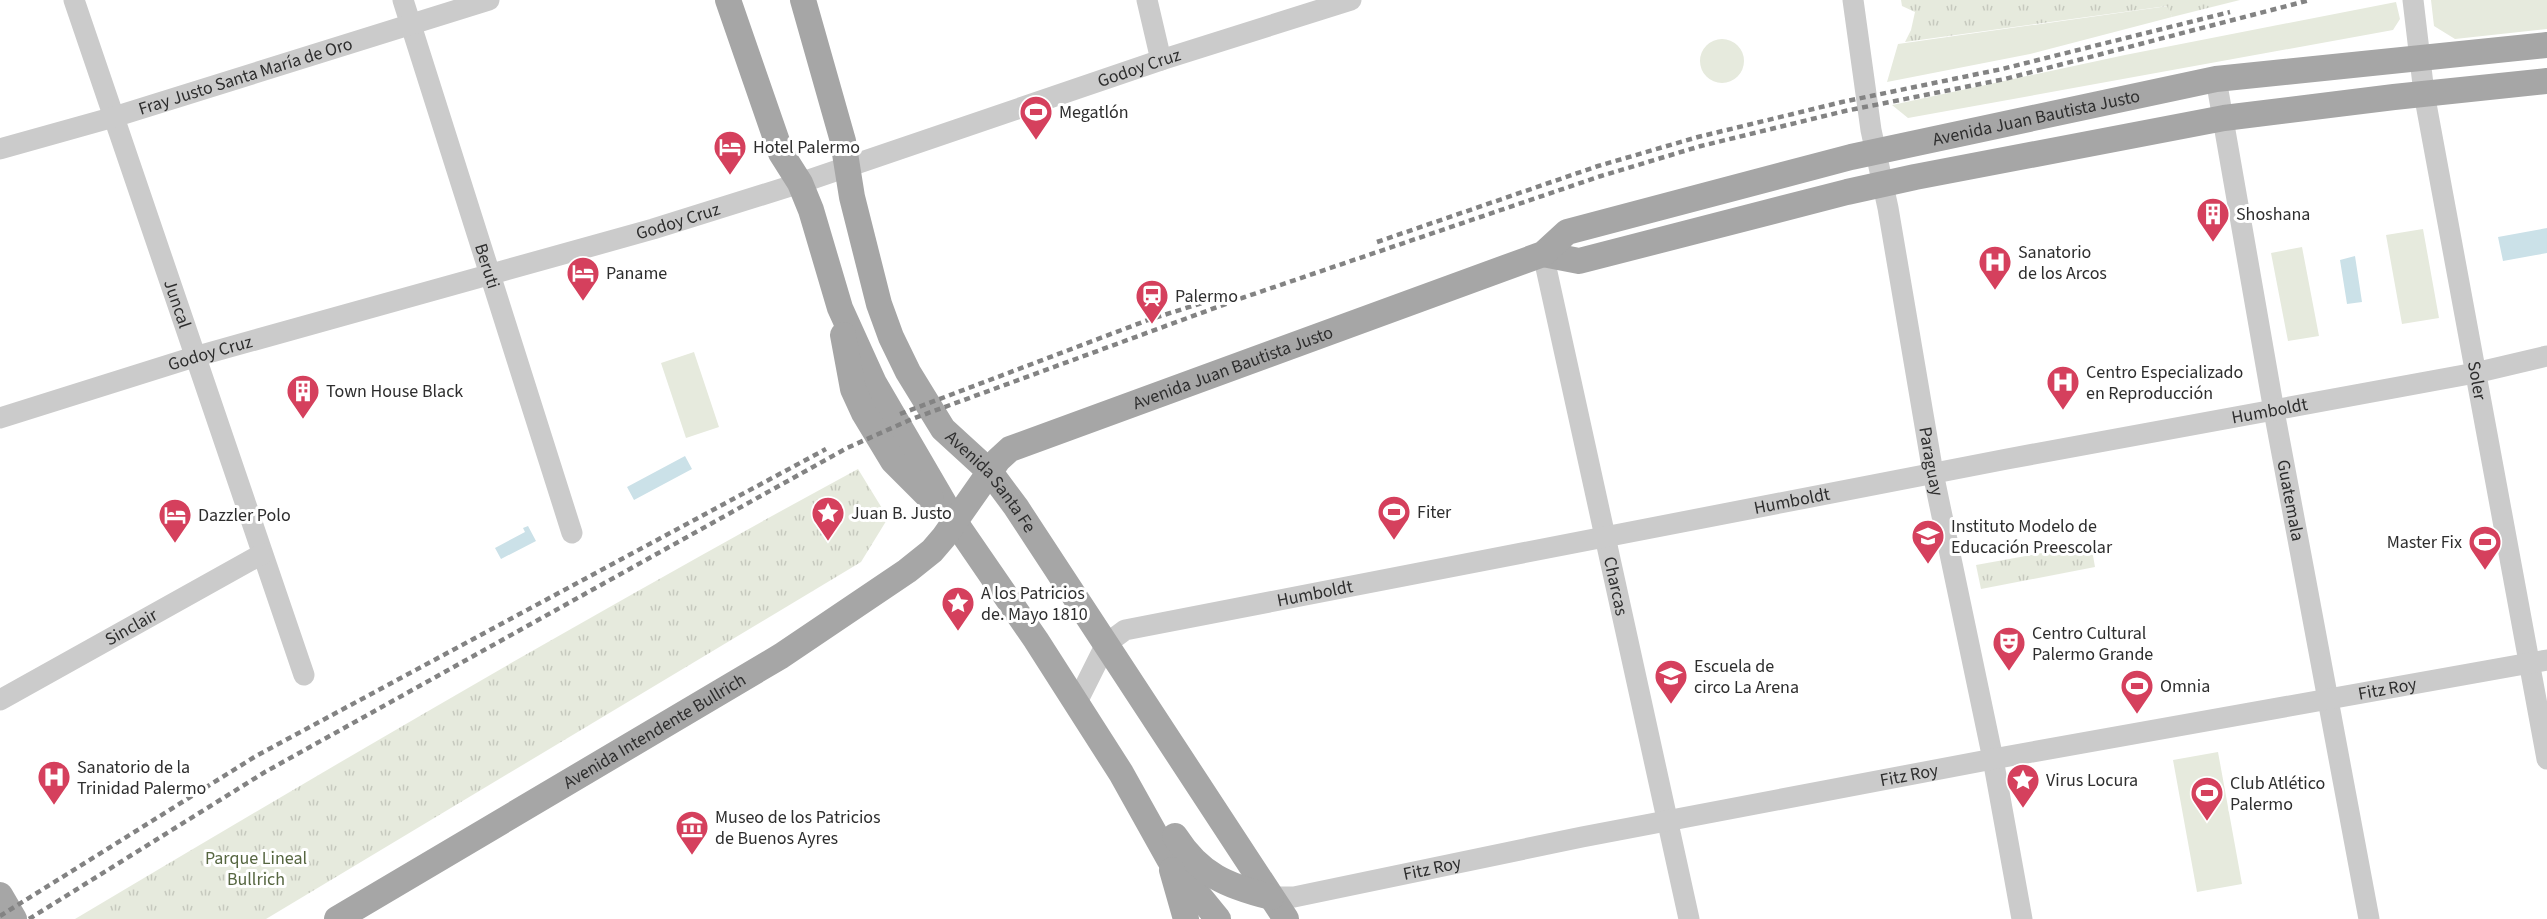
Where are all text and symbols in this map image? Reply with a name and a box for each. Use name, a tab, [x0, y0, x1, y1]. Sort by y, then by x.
street label: Fray Justo Santa María de Oro	[135, 31, 356, 122]
street label: Godoy Cruz	[1094, 42, 1184, 94]
street label: Avenida Juan Bautista Justo	[1930, 84, 2142, 152]
sports icon: Megatlón	[1018, 94, 1054, 141]
place label: Megatlón	[1059, 100, 1129, 125]
hotel icon: Hotel Palermo	[712, 129, 748, 176]
place label: Hotel Palermo	[753, 135, 860, 160]
building icon: Shoshana	[2195, 196, 2231, 243]
street label: Godoy Cruz	[633, 197, 723, 246]
place label: Shoshana	[2236, 202, 2310, 227]
street label: Beruti	[468, 240, 506, 292]
place label: Sanatorio de los Arcos	[2018, 240, 2107, 286]
hospital icon: Sanatorio de los Arcos	[1977, 244, 2013, 291]
hotel icon: Paname	[565, 255, 601, 302]
place label: Paname	[606, 261, 667, 286]
street label: Juncal	[157, 276, 197, 332]
station icon: Palermo	[1134, 278, 1170, 325]
place label: Palermo	[1175, 284, 1238, 309]
street label: Avenida Juan Bautista Justo	[1129, 320, 1337, 416]
street label: Godoy Cruz	[165, 329, 256, 377]
street label: Soler	[2461, 359, 2493, 403]
place label: Centro Especializado en Reproducción	[2086, 360, 2243, 406]
hospital icon: Centro Especializado en Reproducción	[2045, 364, 2081, 411]
building icon: Town House Black	[285, 373, 321, 420]
place label: Town House Black	[326, 379, 463, 404]
street label: Humboldt	[2230, 392, 2310, 430]
street label: Avenida Santa Fe	[940, 425, 1042, 538]
street label: Paraguay	[1912, 425, 1950, 499]
street label: Guatemala	[2270, 458, 2310, 543]
street label: Humboldt	[1752, 482, 1832, 521]
sports icon: Fiter	[1376, 494, 1412, 541]
place icon: Juan B. Justo	[810, 495, 846, 542]
hotel icon: Dazzler Polo	[157, 497, 193, 544]
place label: Fiter	[1417, 500, 1452, 525]
place label: Juan B. Justo	[851, 501, 952, 526]
place label: Dazzler Polo	[198, 503, 291, 528]
place label: Instituto Modelo de Educación Preescolar	[1951, 514, 2113, 560]
school or university icon: Instituto Modelo de Educación Preescolar	[1910, 518, 1946, 565]
sports icon: Master Fix	[2467, 524, 2503, 571]
place label: Master Fix	[2387, 530, 2462, 555]
street label: Charcas	[1597, 554, 1634, 618]
street label: Humboldt	[1275, 574, 1355, 613]
place label: A los Patricios de. Mayo 1810	[981, 581, 1088, 627]
place icon: A los Patricios de. Mayo 1810	[940, 585, 976, 632]
street label: Sinclair	[101, 602, 163, 652]
place label: Centro Cultural Palermo Grande	[2032, 621, 2153, 667]
theatre icon: Centro Cultural Palermo Grande	[1991, 625, 2027, 672]
place label: Escuela de circo La Arena	[1694, 654, 1799, 700]
school or university icon: Escuela de circo La Arena	[1653, 658, 1689, 705]
street label: Avenida Intendente Bullrich	[559, 667, 751, 795]
sports icon: Omnia	[2119, 668, 2155, 715]
street label: Fitz Roy	[2356, 671, 2419, 707]
place label: Omnia	[2160, 674, 2210, 699]
place label: Sanatorio de la Trinidad Palermo	[77, 755, 206, 801]
street label: Fitz Roy	[1878, 758, 1941, 793]
hospital icon: Sanatorio de la Trinidad Palermo	[36, 759, 72, 806]
place icon: Virus Locura	[2005, 762, 2041, 809]
place label: Virus Locura	[2046, 768, 2138, 793]
place label: Club Atlético Palermo	[2230, 771, 2325, 817]
sports icon: Club Atlético Palermo	[2189, 775, 2225, 822]
place label: Museo de los Patricios de Buenos Ayres	[715, 805, 881, 851]
museum icon: Museo de los Patricios de Buenos Ayres	[674, 809, 710, 856]
park label: Parque Lineal Bullrich	[205, 846, 307, 892]
street label: Fitz Roy	[1401, 850, 1464, 887]

